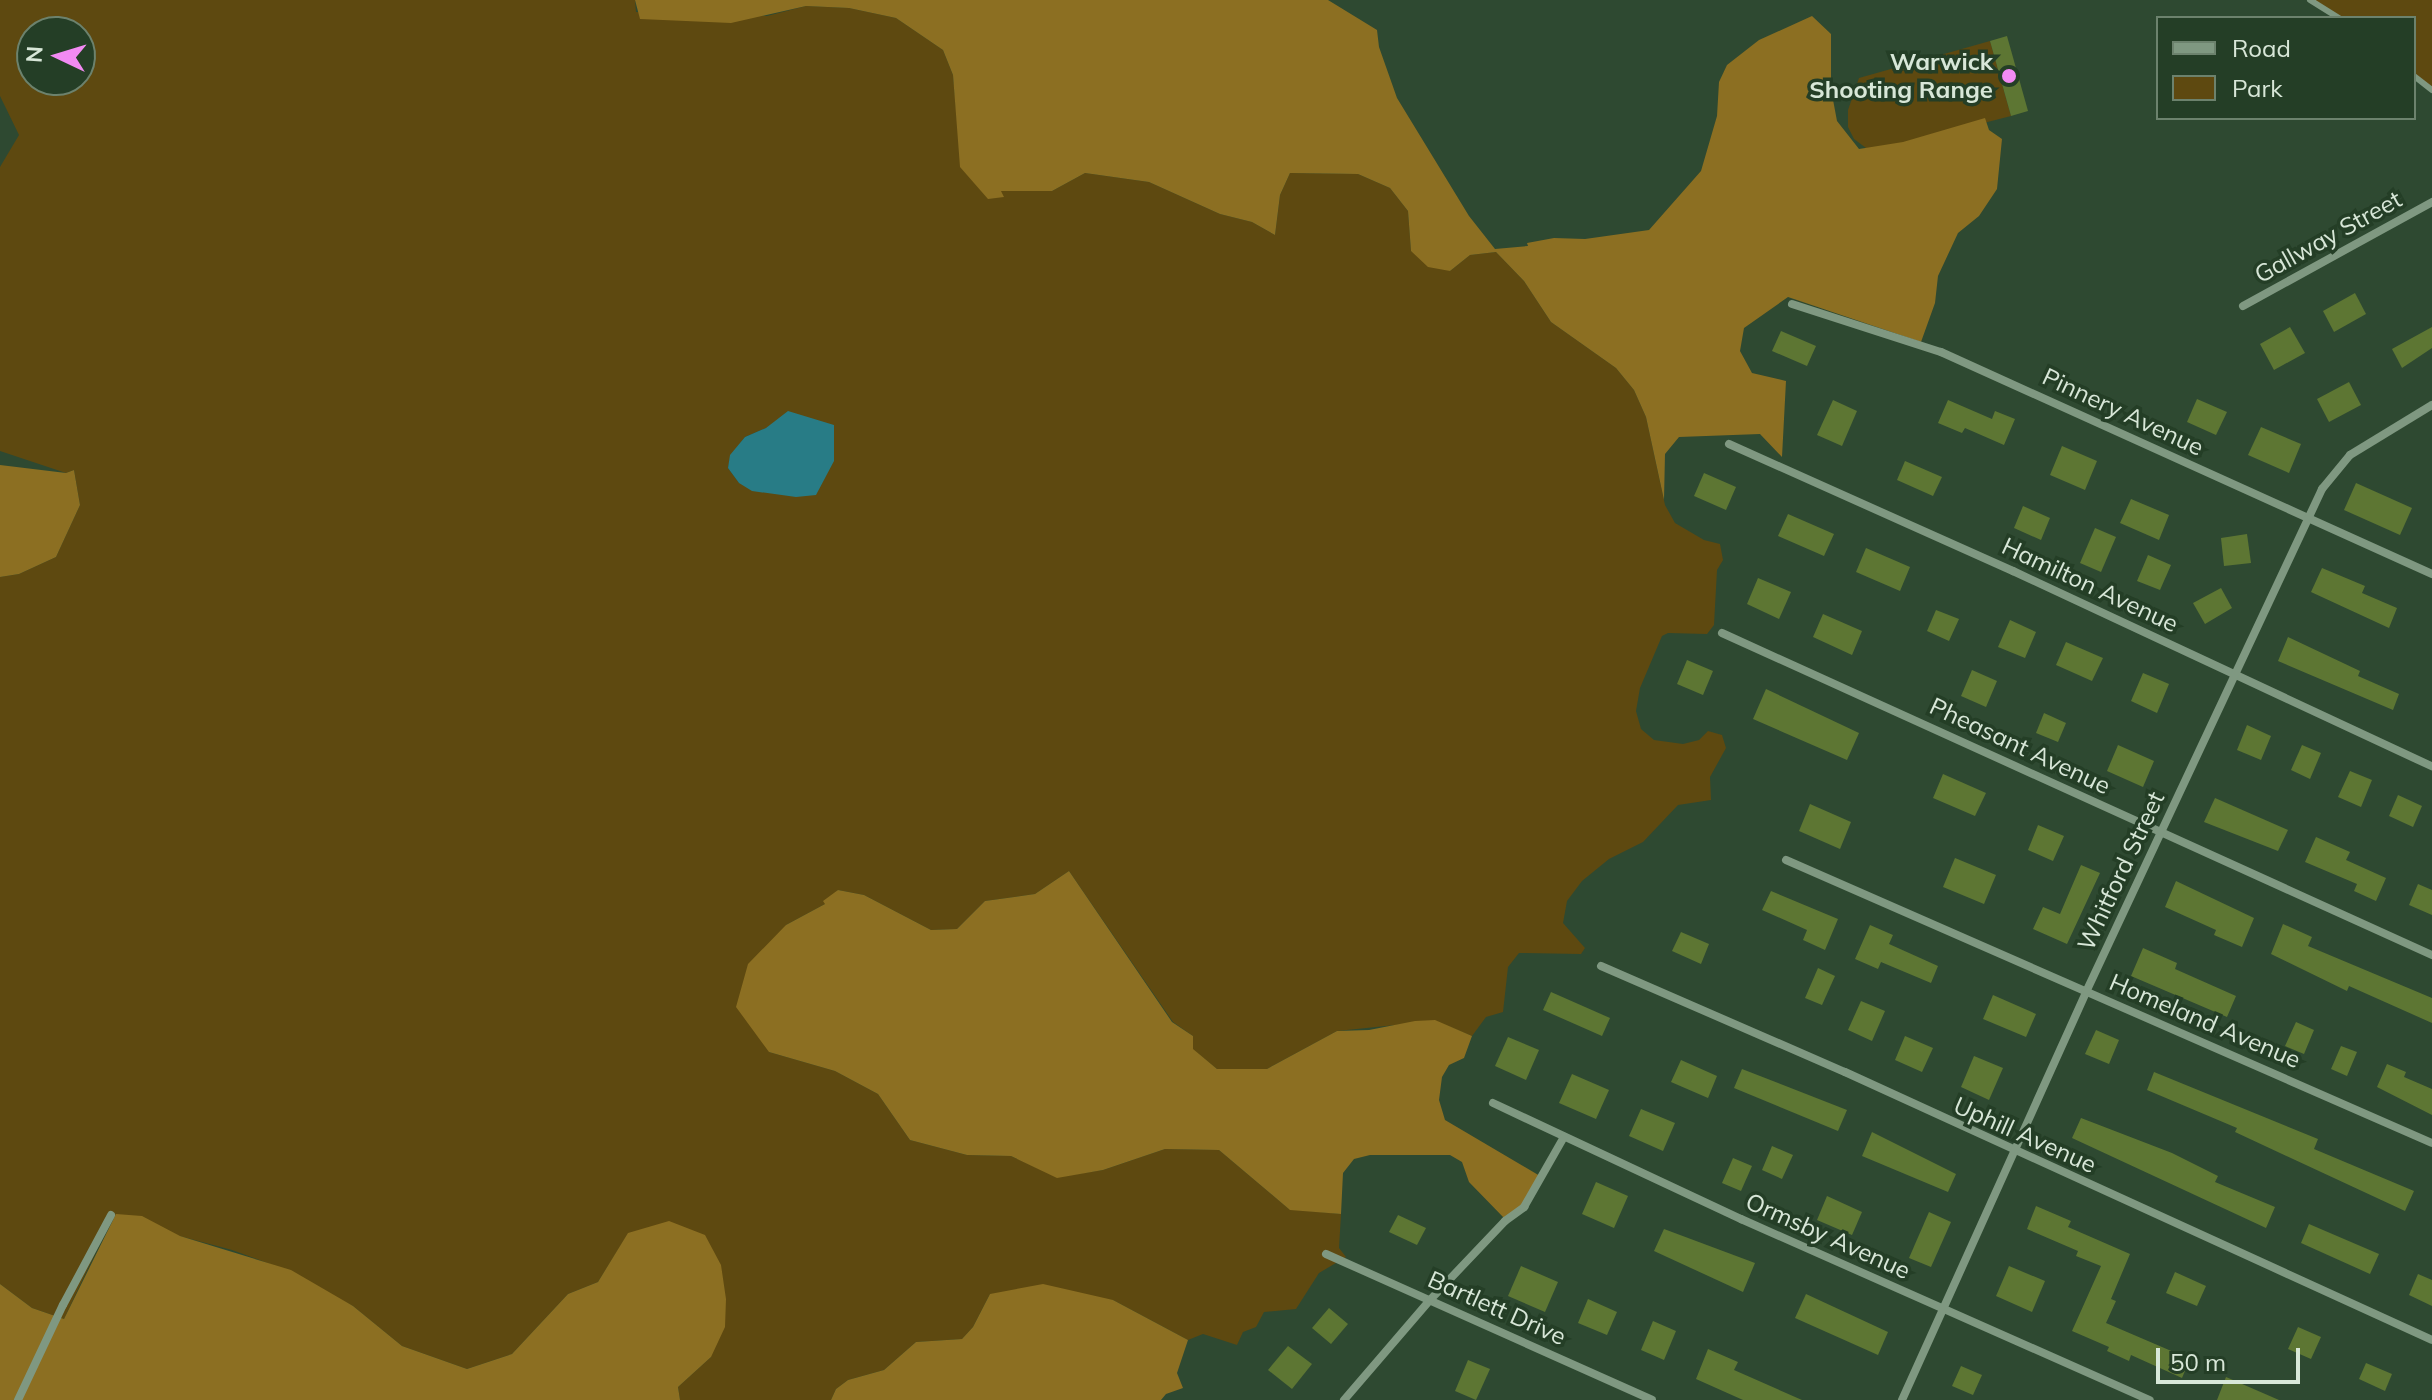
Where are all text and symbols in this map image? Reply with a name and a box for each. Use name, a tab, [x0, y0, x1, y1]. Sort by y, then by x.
north arrow	[16, 16, 96, 96]
legend	[2156, 16, 2416, 120]
text: Road	[2232, 33, 2291, 63]
text: N	[20, 45, 49, 64]
place label: Warwick Shooting Range	[1809, 48, 1993, 104]
marker: Warwick Shooting Range	[2000, 67, 2018, 85]
text: Park	[2232, 73, 2283, 103]
street label: Gallway Street	[2249, 185, 2407, 289]
street label: Pinnery Avenue	[2038, 362, 2208, 462]
street label: Hamilton Avenue	[1997, 532, 2183, 638]
street label: Pheasant Avenue	[1925, 692, 2115, 800]
street label: Whitford Street	[2072, 787, 2170, 955]
street label: Homeland Avenue	[2105, 968, 2305, 1074]
street label: Uphill Avenue	[1949, 1091, 2101, 1179]
street label: Ormsby Avenue	[1741, 1187, 1915, 1285]
street label: Bartlett Drive	[1424, 1265, 1570, 1351]
scale bar	[2160, 1332, 2304, 1382]
text: 50 m	[2170, 1347, 2226, 1377]

